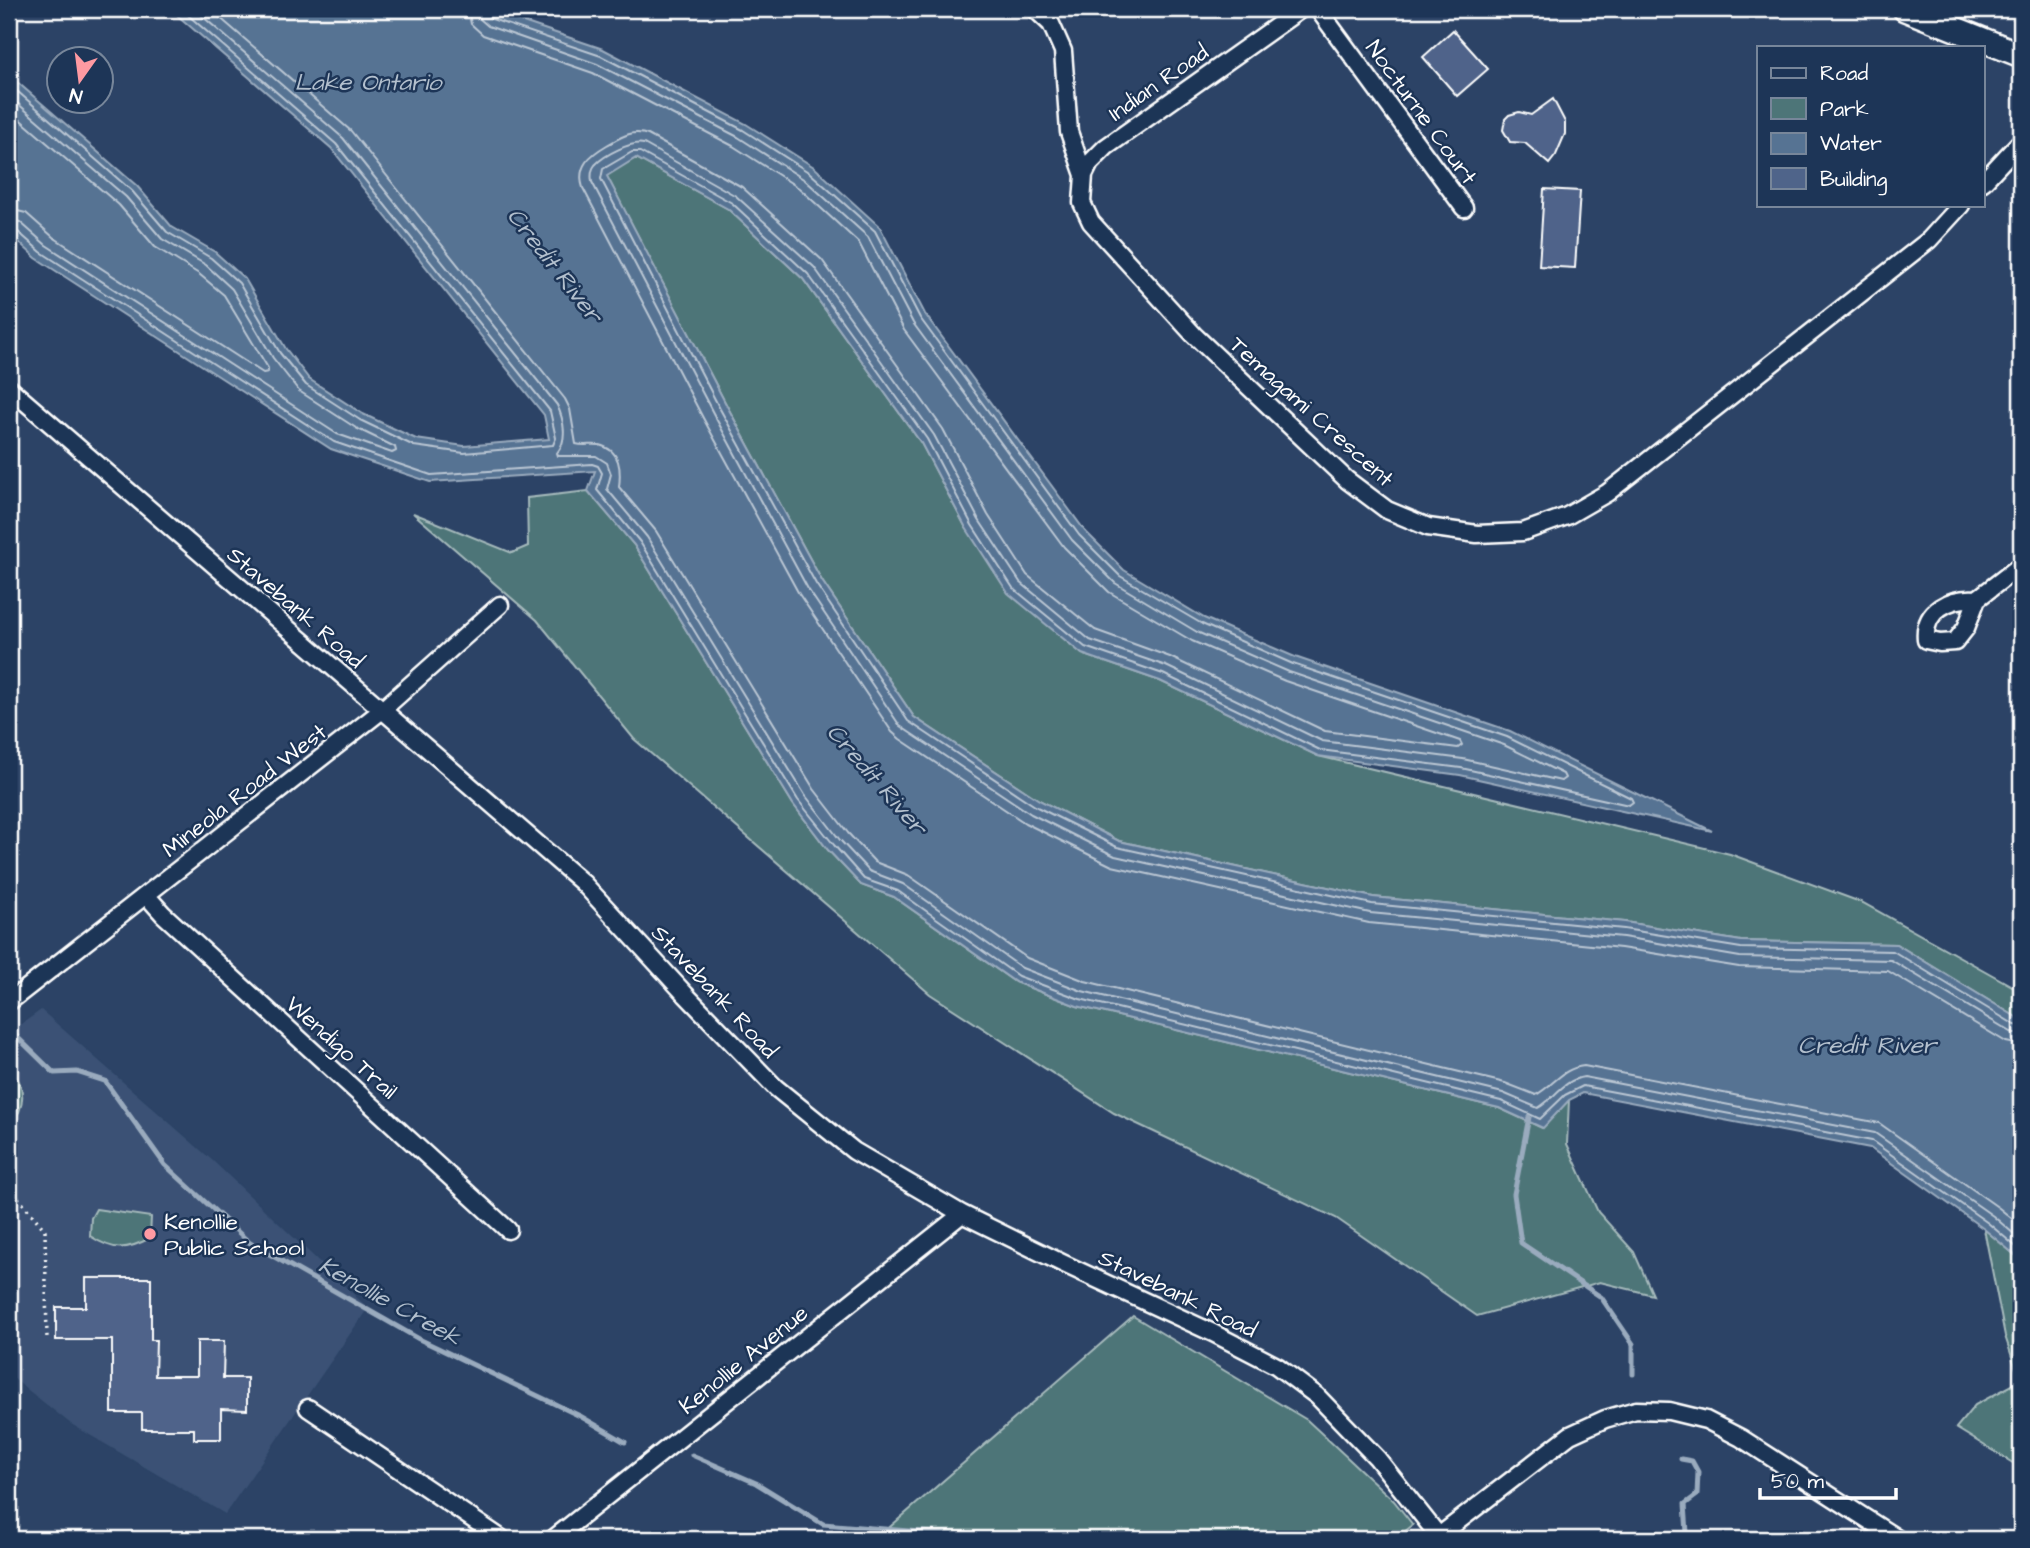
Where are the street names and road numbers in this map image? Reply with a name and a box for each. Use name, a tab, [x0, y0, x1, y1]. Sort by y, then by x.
street label: Nocturne Court	[1358, 34, 1485, 192]
street label: Indian Road	[1102, 36, 1215, 129]
street label: Temagami Crescent	[1221, 329, 1401, 496]
street label: Stavebank Road	[220, 539, 371, 677]
street label: Mineola Road West	[156, 716, 334, 865]
street label: Stavebank Road	[644, 918, 785, 1066]
street label: Wendigo Trail	[278, 989, 404, 1107]
street label: Stavebank Road	[1093, 1242, 1262, 1346]
street label: Kenollie Avenue	[672, 1298, 815, 1422]

